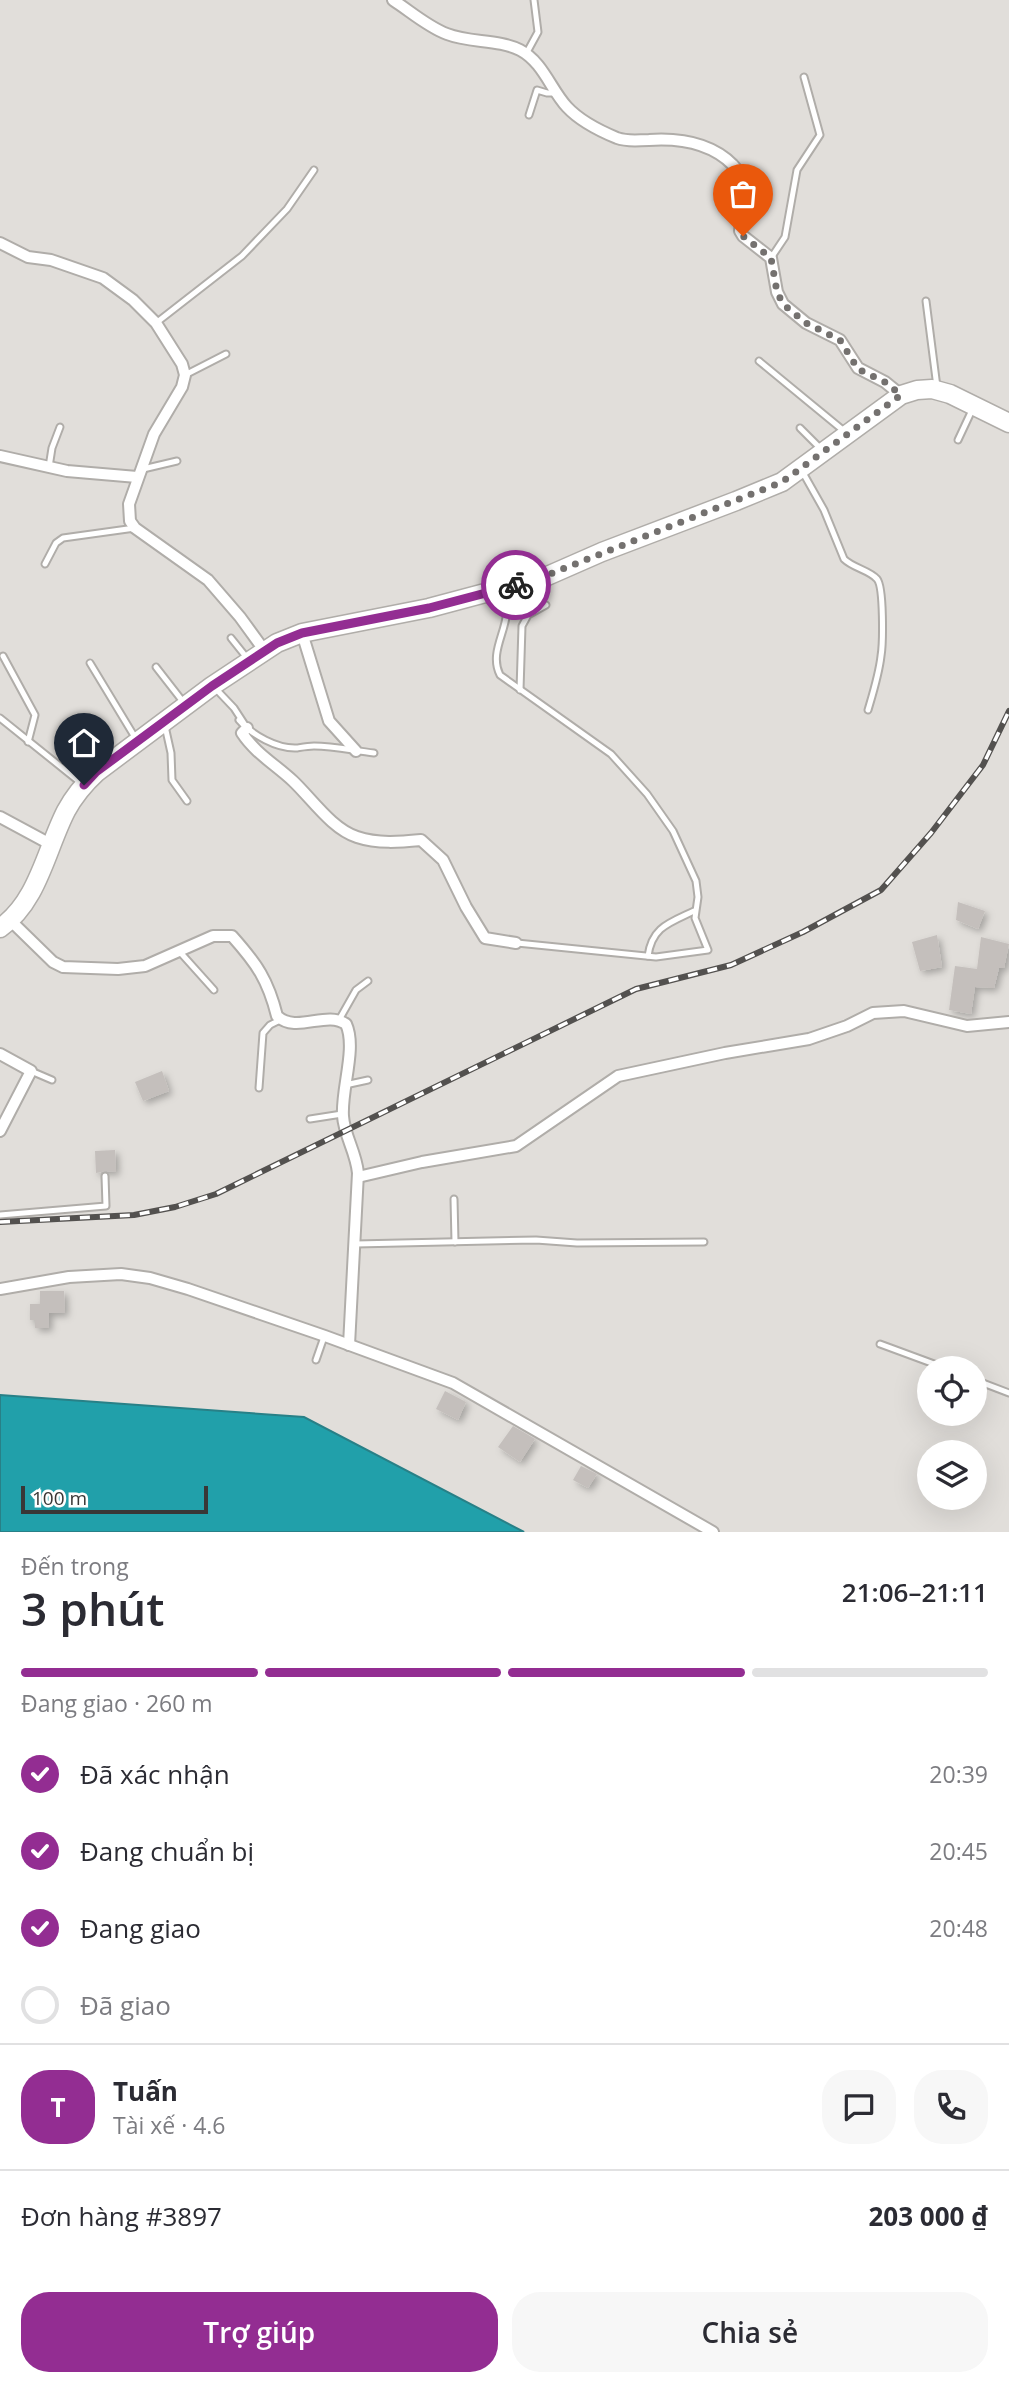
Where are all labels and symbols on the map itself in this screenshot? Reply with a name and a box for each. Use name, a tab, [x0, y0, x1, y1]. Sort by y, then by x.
pin	[713, 164, 773, 236]
courier	[481, 550, 551, 620]
pin	[54, 713, 114, 785]
scale bar	[21, 1483, 208, 1515]

